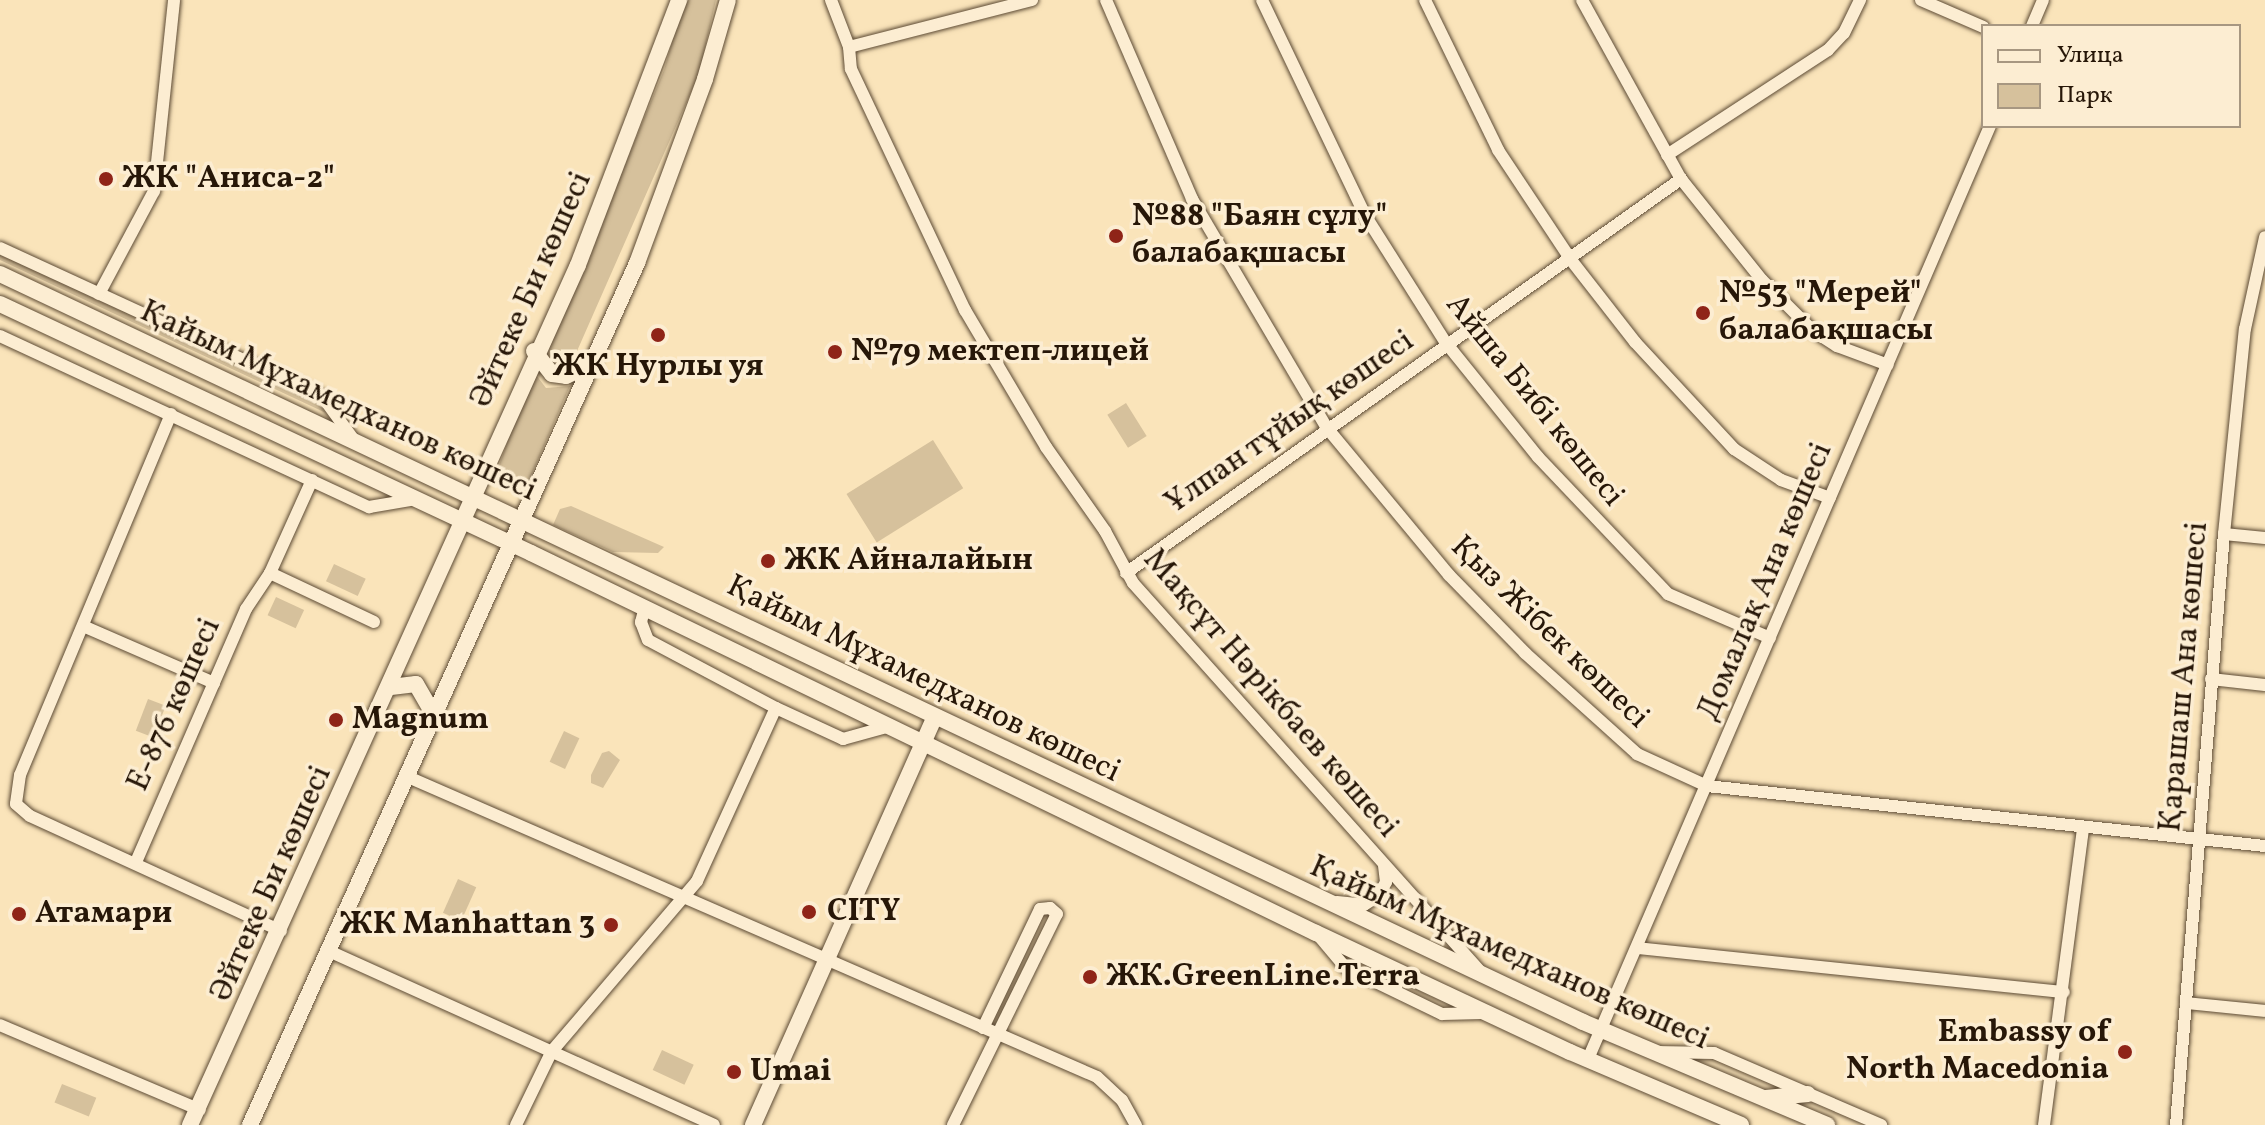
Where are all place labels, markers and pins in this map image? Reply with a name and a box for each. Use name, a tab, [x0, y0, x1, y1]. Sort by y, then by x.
place label: ЖК "Аниса-2"	[122, 160, 335, 198]
marker: ЖК "Аниса-2"	[97, 170, 115, 188]
place label: №88 "Баян сұлу" балабақшасы	[1132, 199, 1387, 274]
marker: №88 "Баян сұлу" балабақшасы	[1107, 227, 1125, 245]
place label: №53 "Мерей" балабақшасы	[1719, 276, 1933, 351]
marker: №53 "Мерей" балабақшасы	[1694, 304, 1712, 322]
marker: ЖК Нурлы уя	[649, 326, 667, 344]
place label: №79 мектеп-лицей	[851, 333, 1149, 371]
marker: №79 мектеп-лицей	[826, 343, 844, 361]
place label: ЖК Нурлы уя	[552, 348, 764, 386]
place label: ЖК Айналайын	[784, 542, 1033, 580]
marker: ЖК Айналайын	[759, 552, 777, 570]
place label: Magnum	[352, 701, 489, 739]
marker: Magnum	[327, 711, 345, 729]
place label: CITY	[827, 893, 900, 931]
place label: Атамари	[35, 895, 172, 933]
marker: CITY	[798, 901, 820, 923]
marker: Атамари	[10, 905, 28, 923]
place label: ЖК Manhattan 3	[339, 906, 595, 944]
marker: ЖК Manhattan 3	[602, 916, 620, 934]
place label: ЖК.GreenLine.Terra	[1106, 958, 1420, 996]
marker: ЖК.GreenLine.Terra	[1081, 968, 1099, 986]
place label: Embassy of North Macedonia	[1846, 1015, 2109, 1090]
marker: Embassy of North Macedonia	[2116, 1043, 2134, 1061]
place label: Umai	[750, 1053, 832, 1091]
marker: Umai	[725, 1063, 743, 1081]

